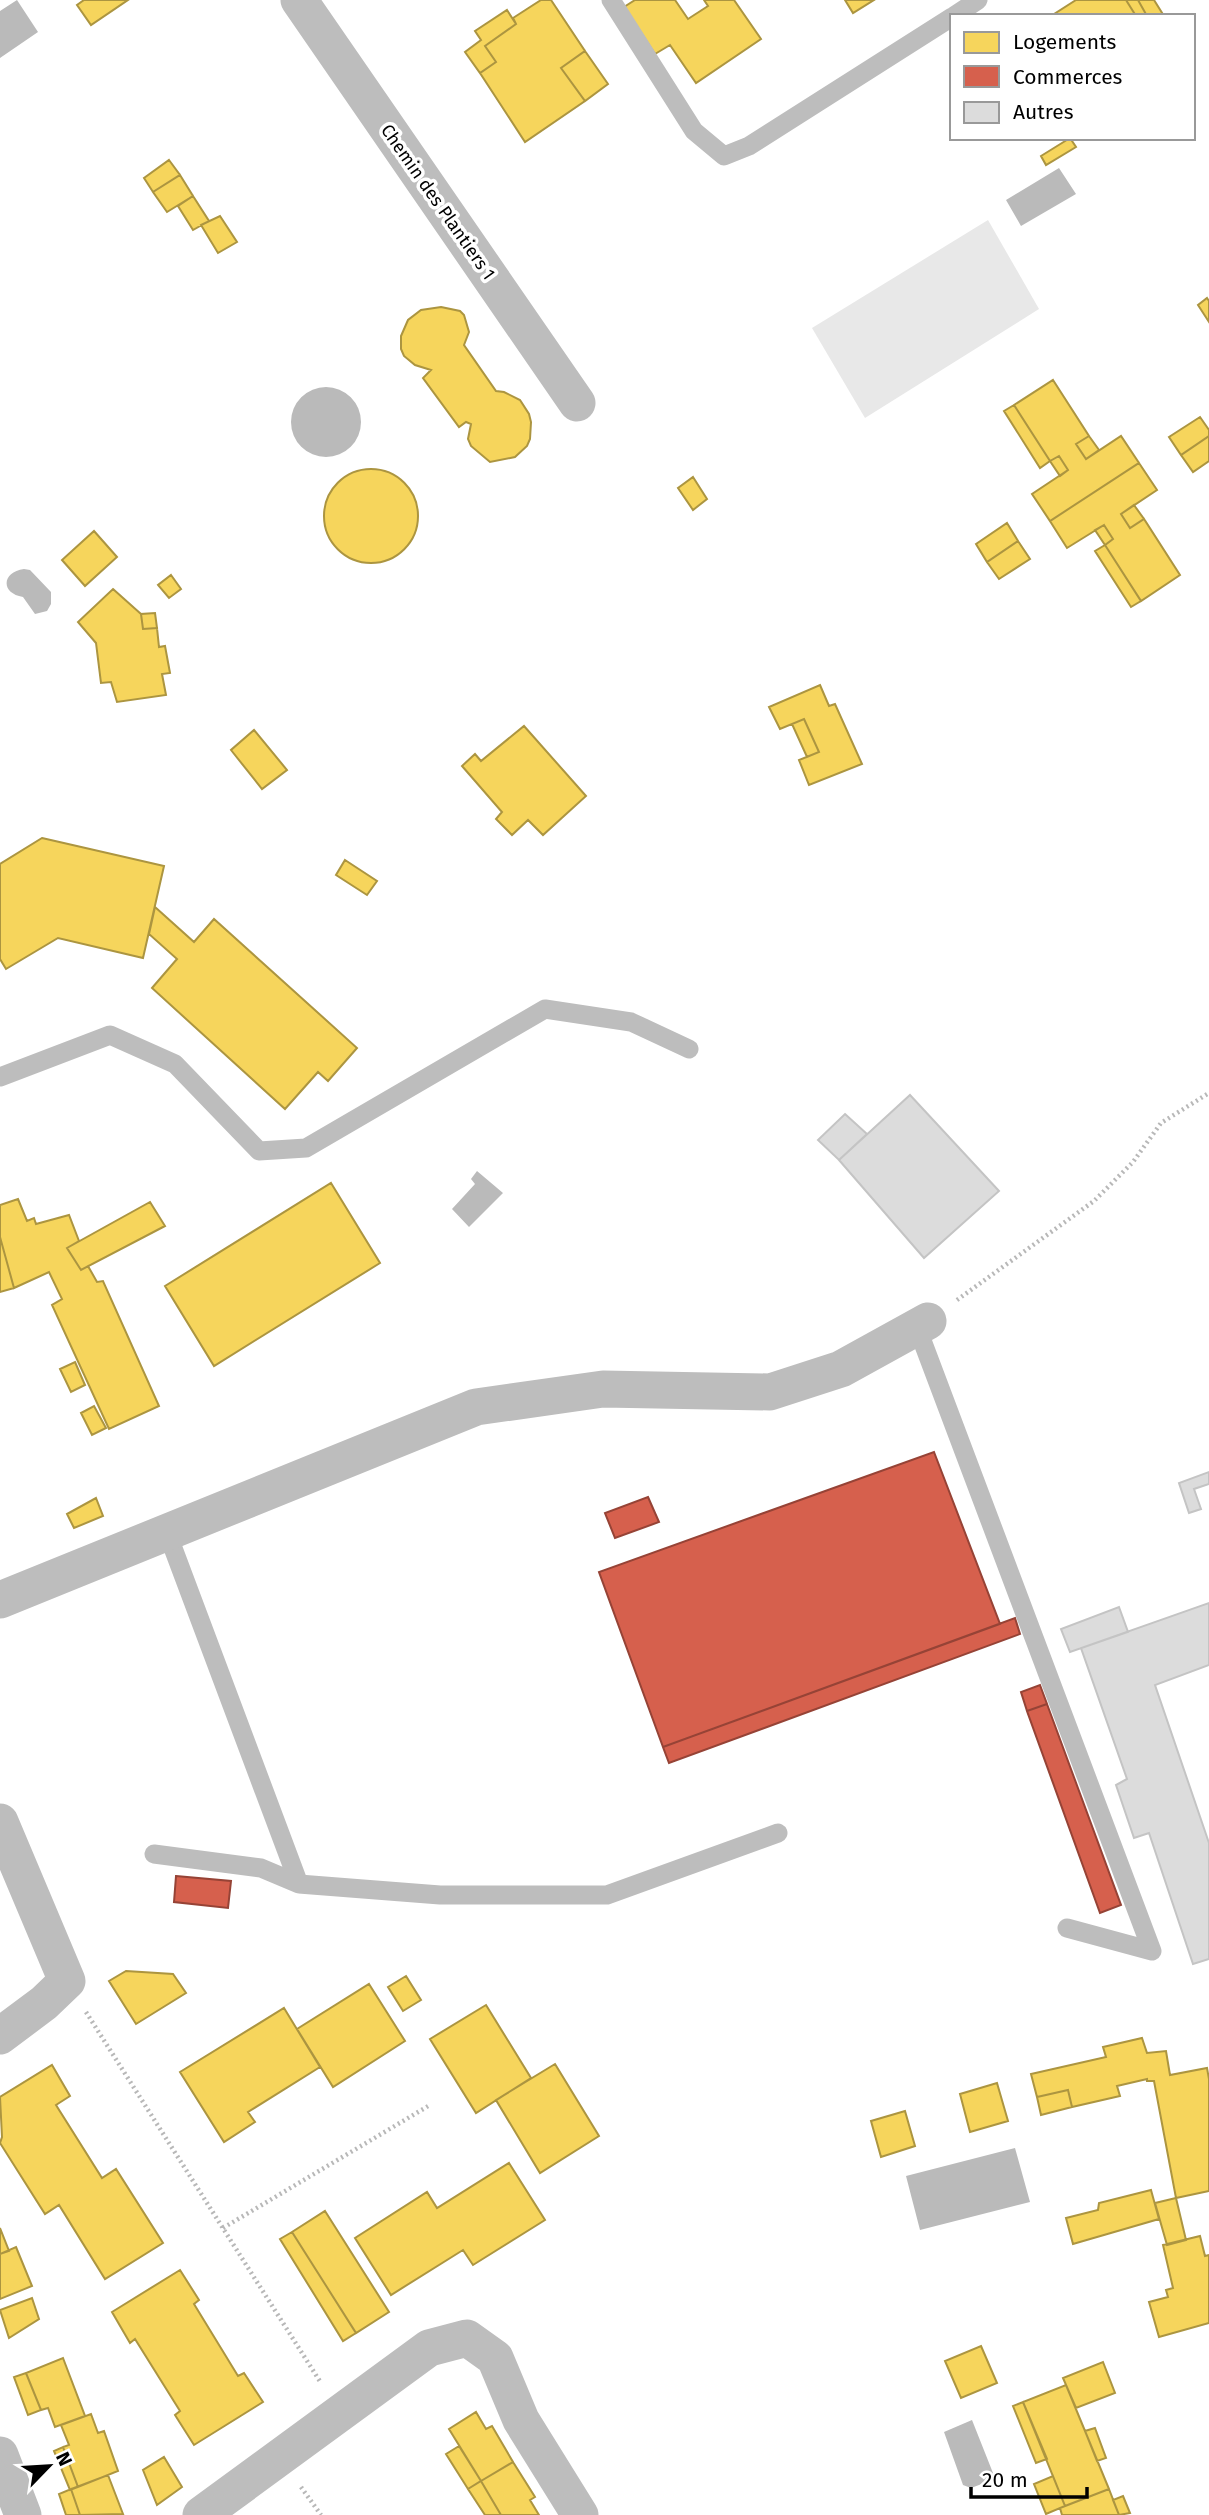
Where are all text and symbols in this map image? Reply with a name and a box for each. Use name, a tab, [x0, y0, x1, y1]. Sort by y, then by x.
legend	[950, 14, 1195, 140]
text: Logements	[1013, 29, 1117, 55]
text: Commerces	[1013, 64, 1123, 90]
text: Autres	[1013, 99, 1074, 125]
street label: Chemin des Plantiers 1	[376, 120, 500, 284]
north arrow	[14, 2431, 84, 2501]
text: N	[51, 2448, 77, 2470]
scale bar	[971, 2456, 1086, 2500]
text: 20 m	[982, 2467, 1028, 2493]

